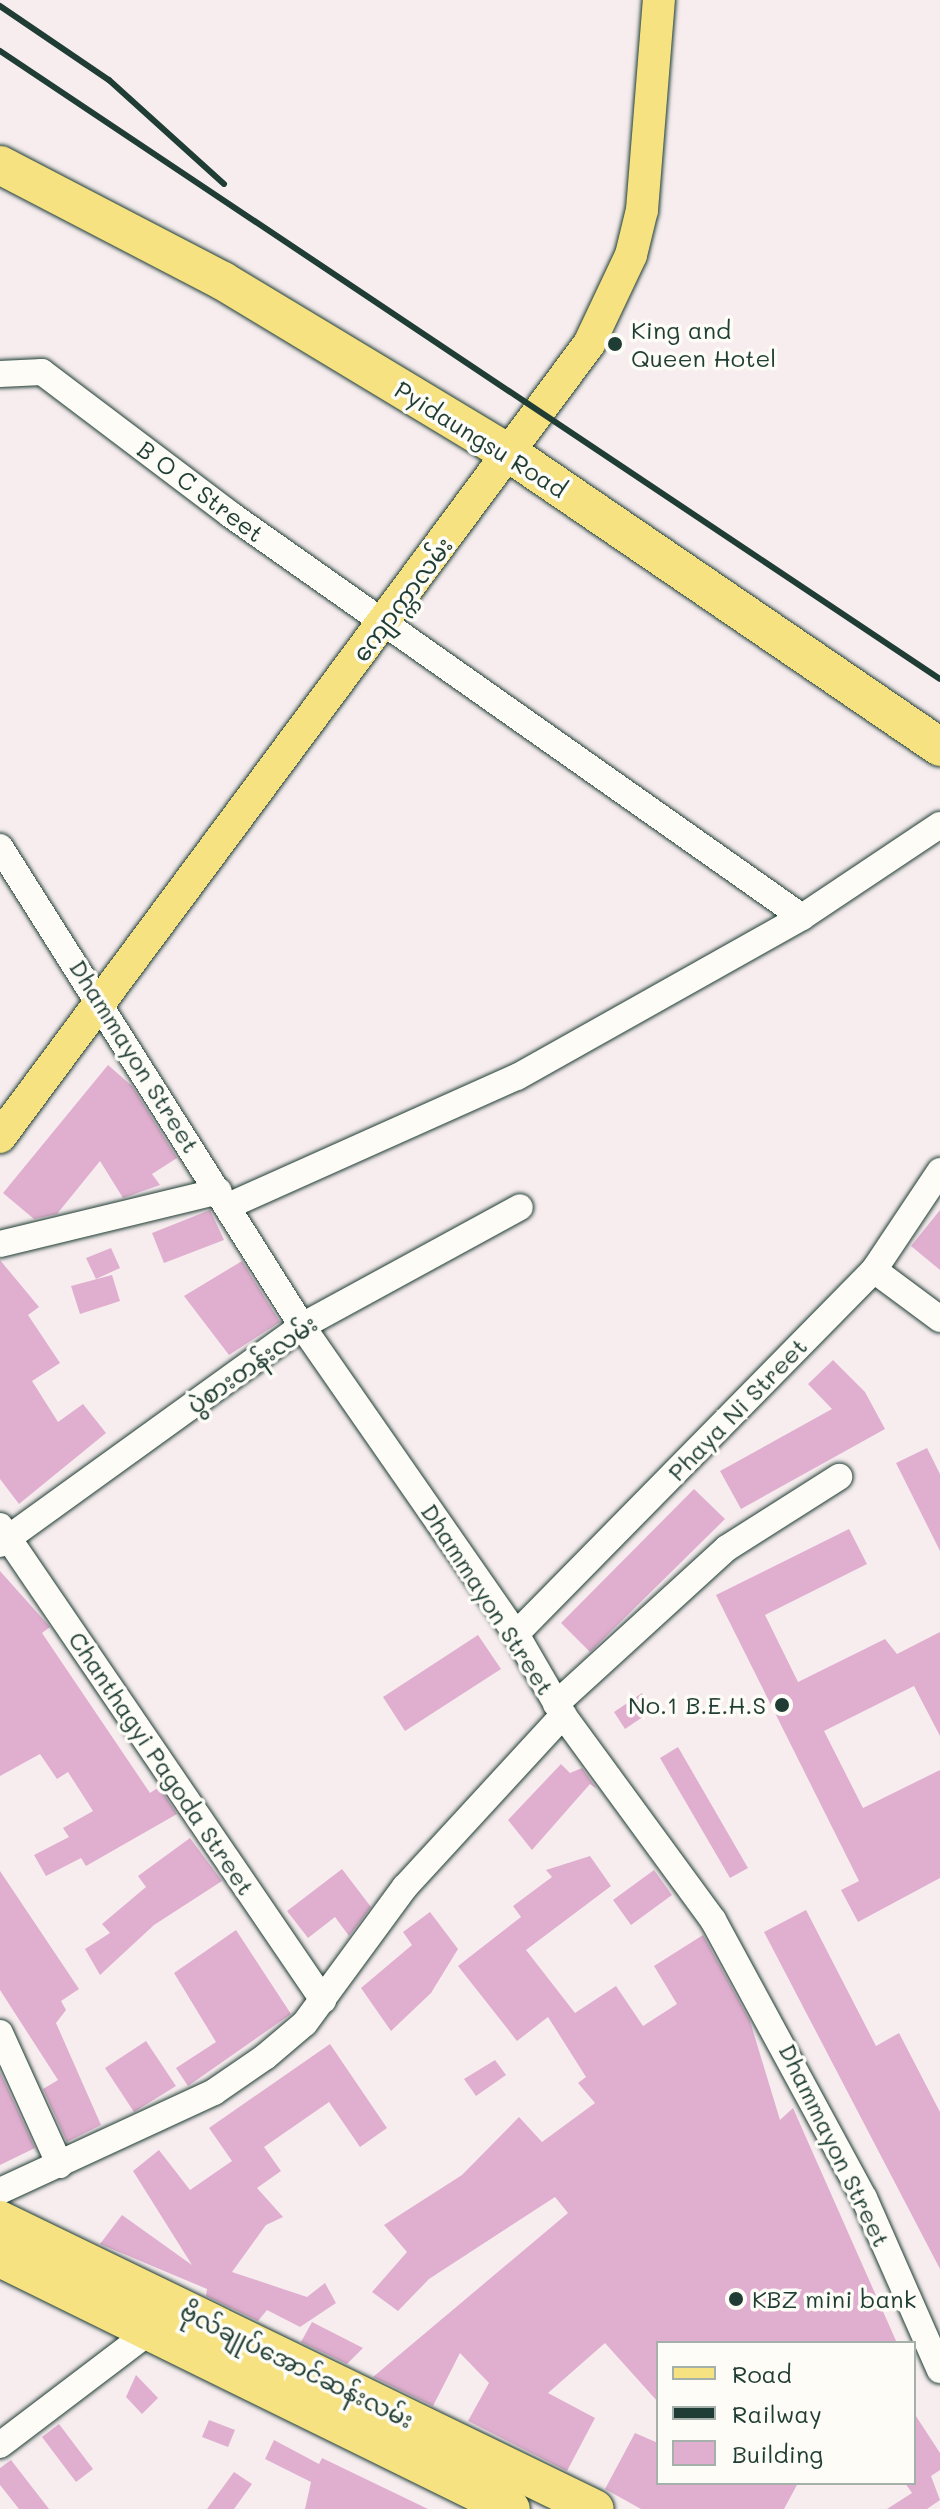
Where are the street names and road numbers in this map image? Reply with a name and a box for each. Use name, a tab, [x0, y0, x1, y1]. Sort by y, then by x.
street label: Pyidaungsu Road	[390, 375, 572, 503]
street label: B O C Street	[132, 434, 270, 548]
street label: ကျောက္ကာလမ်း	[346, 531, 458, 667]
street label: Dhammayon Street	[64, 954, 206, 1158]
street label: ပွဲစားတန်းလမ်း	[181, 1309, 323, 1419]
street label: Phaya Ni Street	[662, 1332, 812, 1486]
street label: Dhammayon Street	[415, 1498, 561, 1700]
street label: Chanthagyi Pagoda Street	[63, 1626, 261, 1900]
street label: Dhammayon Street	[773, 2039, 897, 2251]
street label: ဗိုလ်ချုပ်အောင်ဆန်းလမ်း	[176, 2296, 418, 2434]

